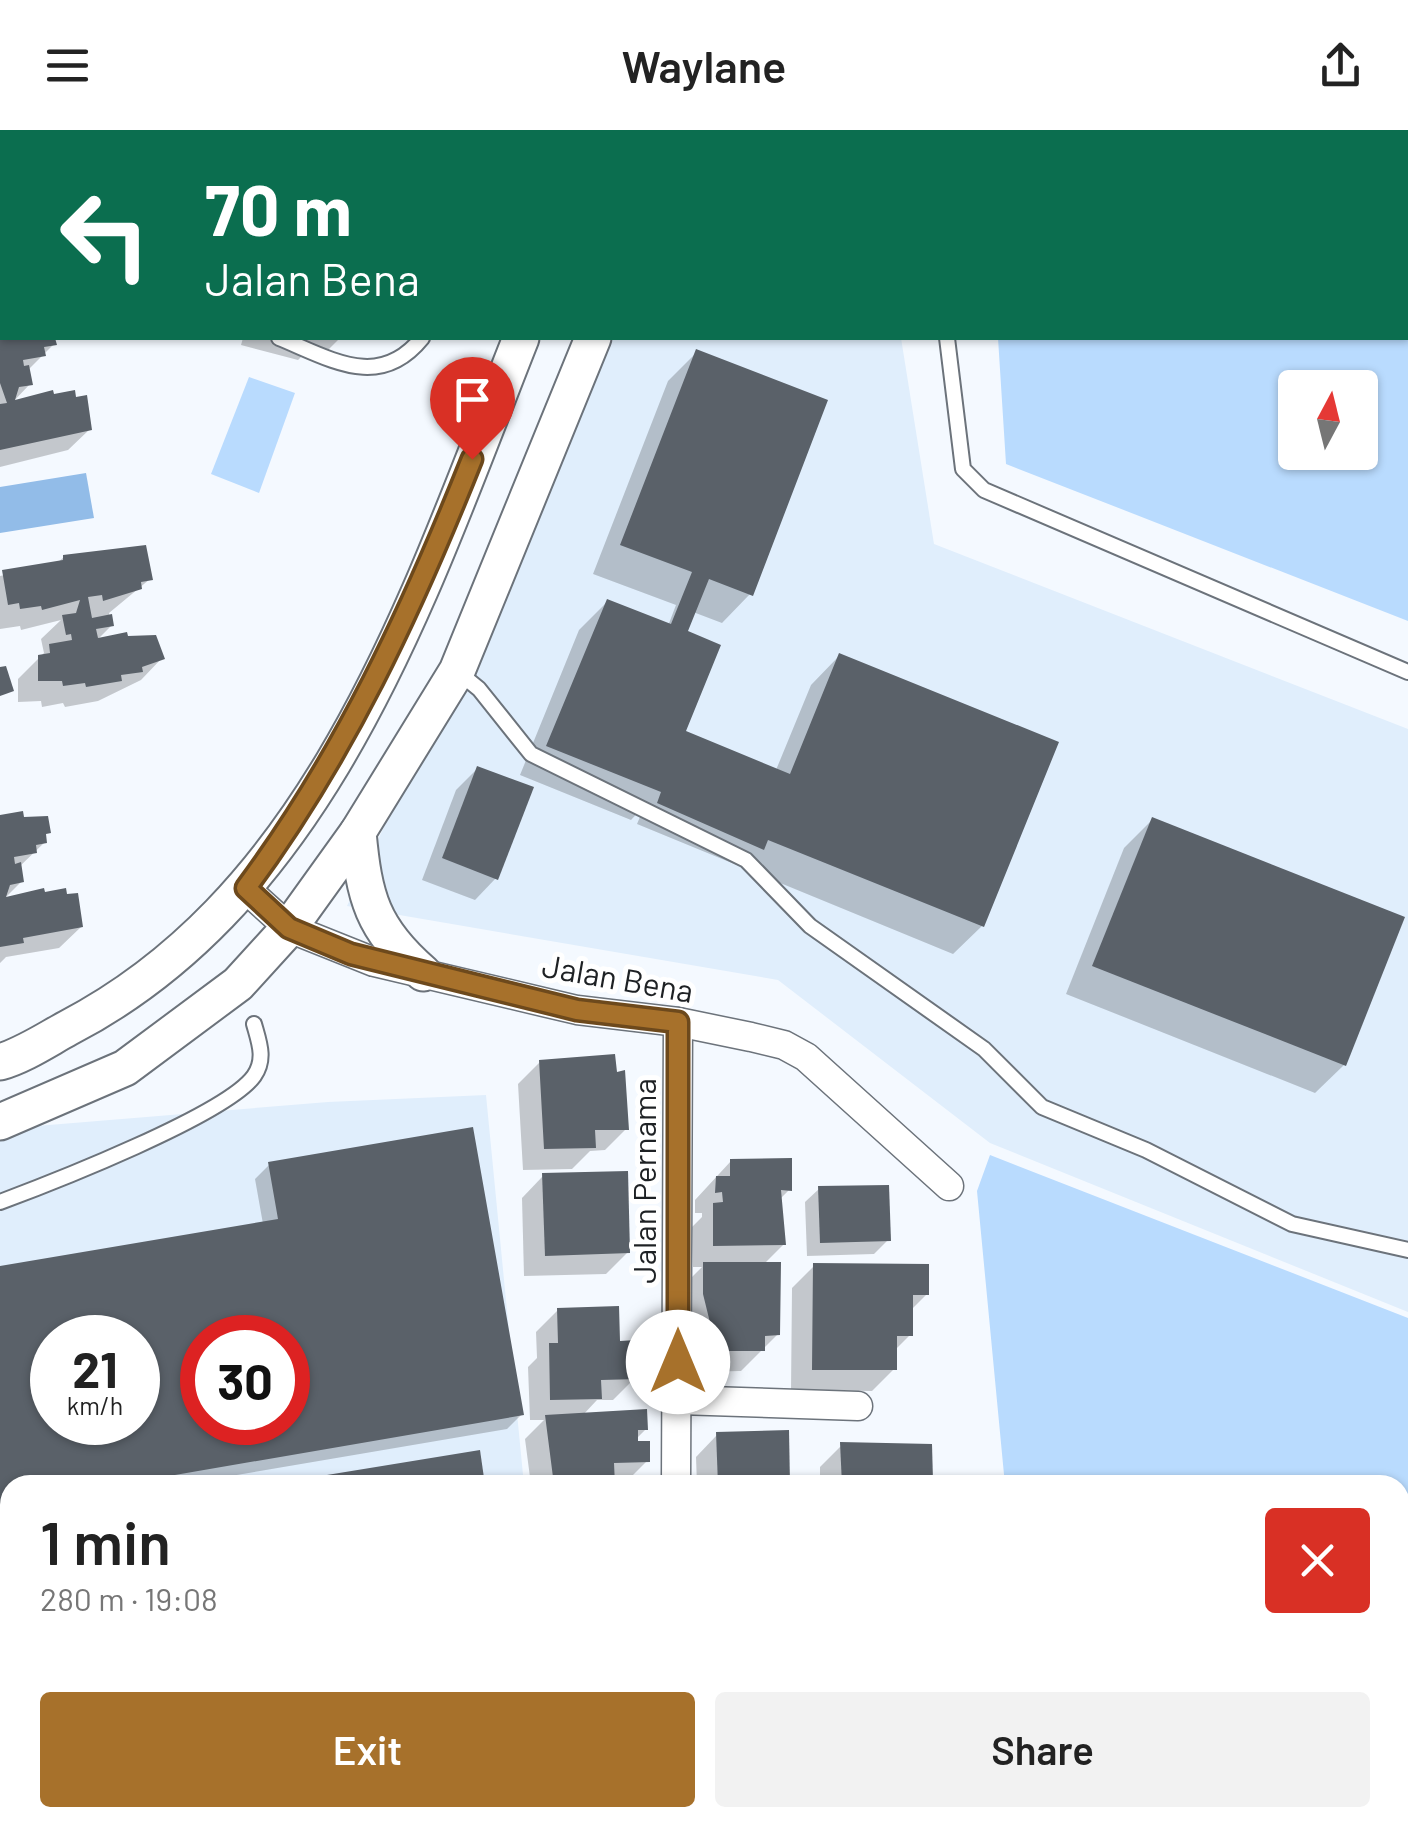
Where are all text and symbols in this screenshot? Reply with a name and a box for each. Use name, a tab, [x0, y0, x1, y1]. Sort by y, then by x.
icon: menu	[40, 38, 95, 93]
text: Waylane	[622, 38, 786, 92]
icon: share	[1313, 38, 1368, 93]
text: 70 m	[205, 166, 352, 250]
icon: left	[40, 170, 170, 300]
text: Jalan Bena	[205, 251, 420, 305]
pin	[430, 357, 515, 460]
north arrow	[1278, 370, 1378, 470]
map controls	[1278, 370, 1378, 470]
icon: arrive	[445, 372, 500, 427]
street label: Jalan Bena	[539, 945, 697, 1009]
street label: Jalan Pernama	[624, 1078, 662, 1284]
position arrow	[626, 1310, 730, 1414]
speed limit sign: 30	[180, 1315, 310, 1445]
text: 21	[72, 1338, 118, 1398]
text: km/h	[67, 1390, 123, 1420]
text: 1 min	[40, 1505, 171, 1577]
button: close	[1265, 1508, 1370, 1613]
text: 280 m · 19:08	[40, 1579, 218, 1617]
button: Exit	[40, 1692, 695, 1807]
button: Share	[715, 1692, 1370, 1807]

